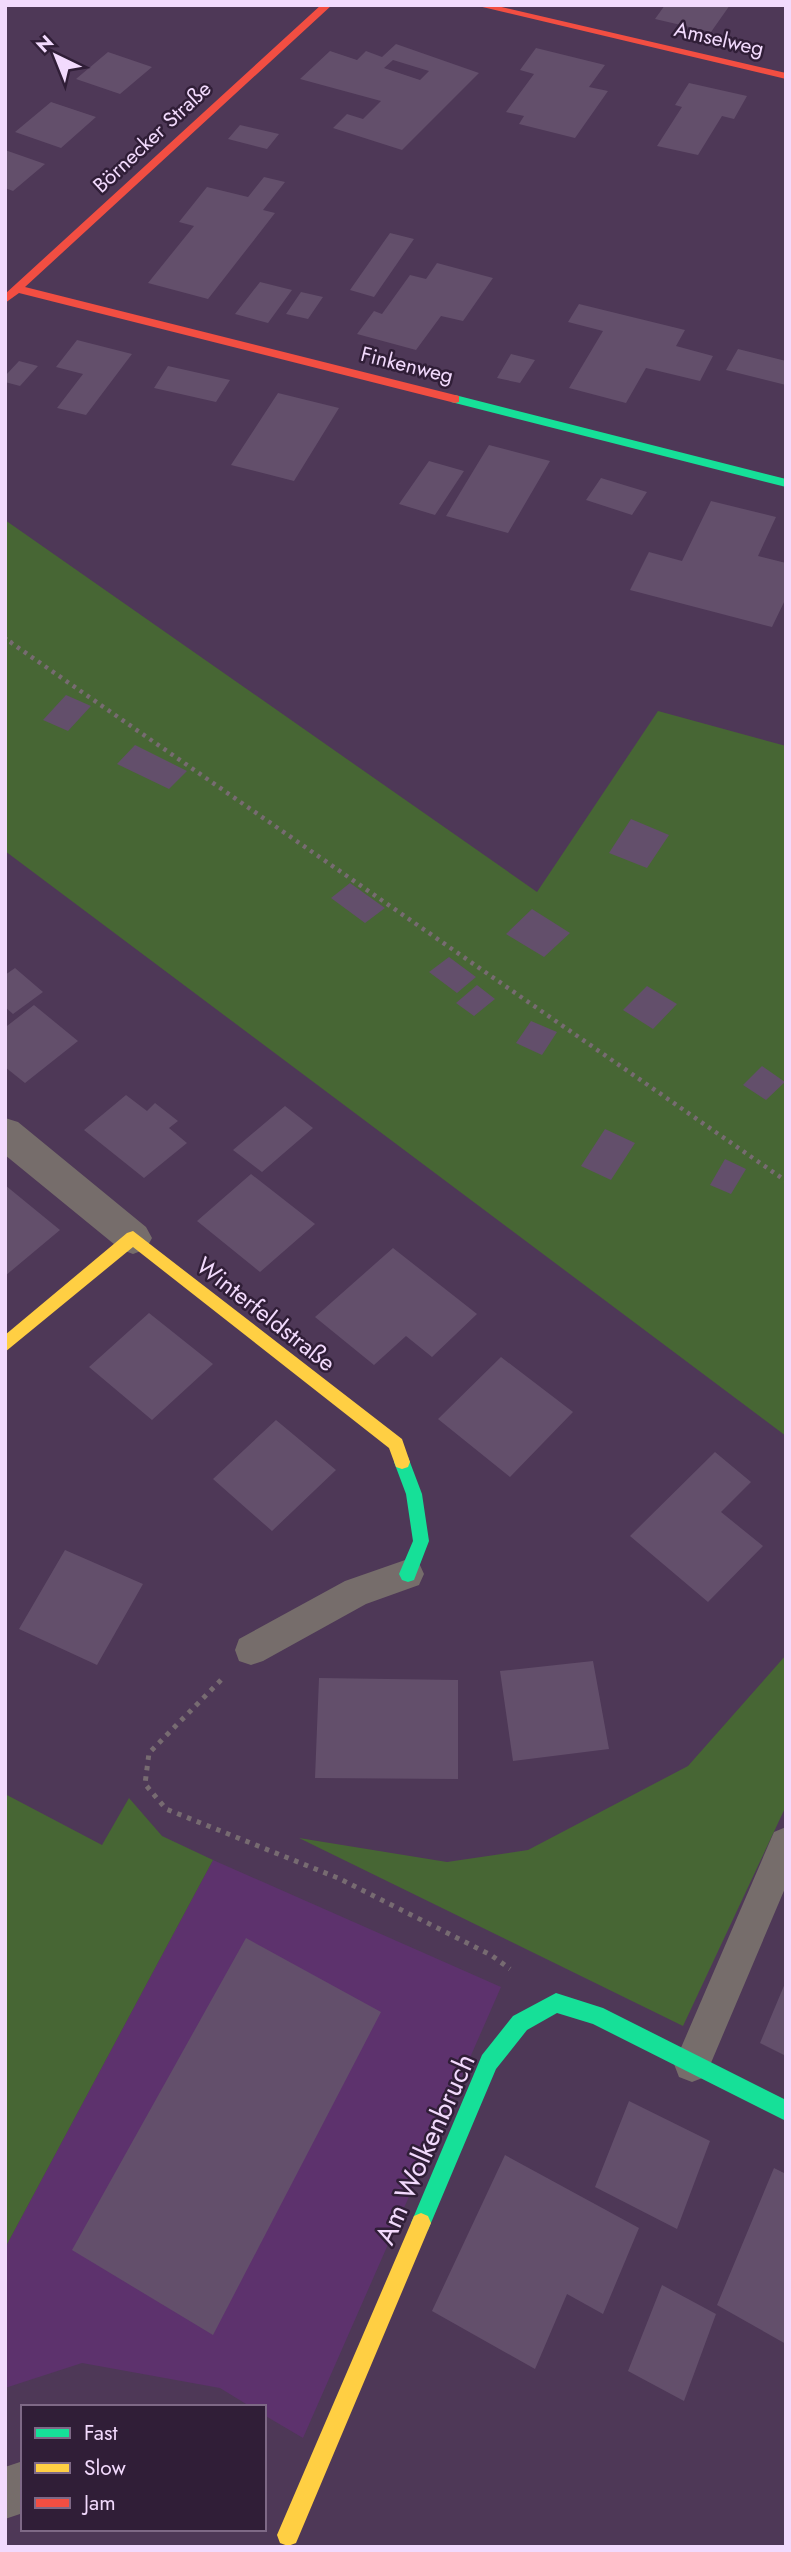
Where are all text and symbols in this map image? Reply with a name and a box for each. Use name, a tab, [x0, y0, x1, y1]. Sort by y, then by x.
street label: Amselweg	[671, 14, 767, 64]
north arrow	[21, 21, 91, 91]
text: N	[30, 29, 59, 59]
street label: Börnecker Straße	[86, 74, 218, 200]
street label: Finkenweg	[358, 339, 456, 391]
street label: Winterfeldstraße	[189, 1248, 343, 1380]
street label: Am Wolkenbruch	[365, 2047, 485, 2251]
legend	[21, 2405, 266, 2531]
text: Fast	[84, 2418, 117, 2448]
text: Slow	[84, 2453, 126, 2483]
text: Jam	[81, 2488, 116, 2518]

